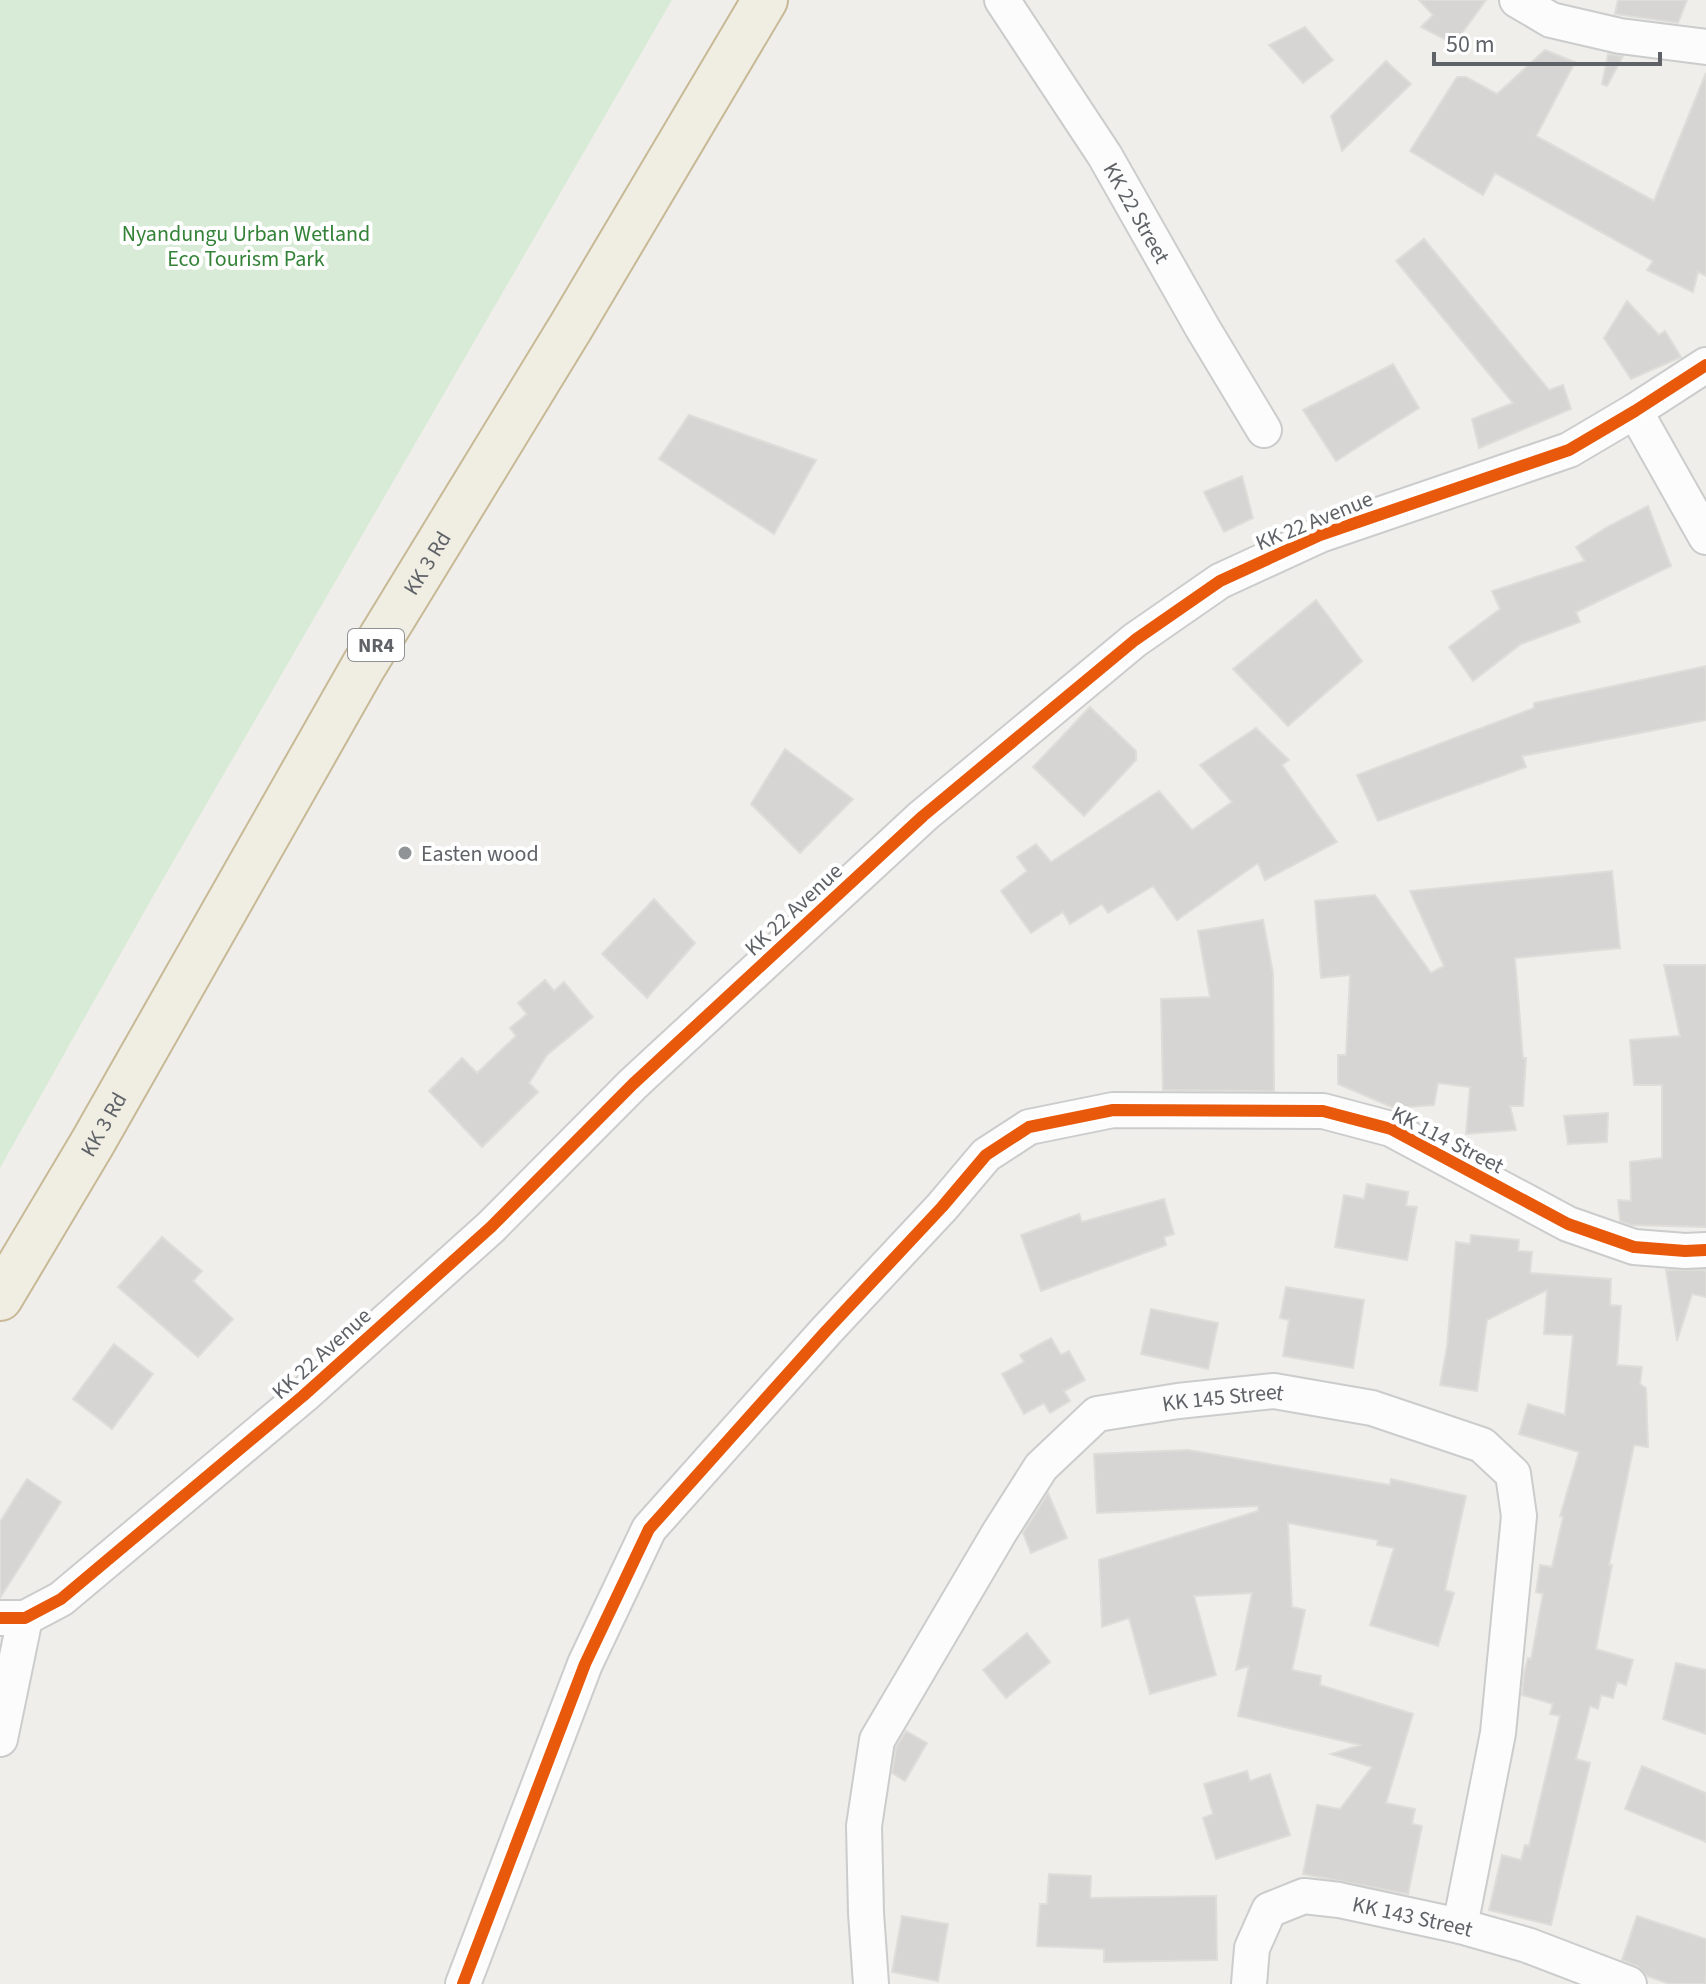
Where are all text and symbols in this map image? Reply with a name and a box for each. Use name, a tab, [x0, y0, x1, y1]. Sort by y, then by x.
scale bar	[1434, 16, 1660, 66]
text: 50 m	[1446, 27, 1495, 62]
street label: KK 22 Street	[1095, 157, 1178, 270]
park label: Nyandungu Urban Wetland Eco Tourism Park	[122, 218, 370, 275]
street label: KK 22 Avenue	[1251, 483, 1378, 559]
street label: KK 3 Rd	[396, 525, 459, 602]
road number: NR4	[348, 629, 404, 661]
place label: Easten wood	[421, 838, 539, 870]
marker: Easten wood	[396, 844, 414, 862]
street label: KK 22 Avenue	[737, 856, 850, 964]
street label: KK 3 Rd	[73, 1087, 135, 1163]
street label: KK 114 Street	[1386, 1098, 1510, 1182]
street label: KK 22 Avenue	[265, 1300, 378, 1407]
street label: KK 145 Street	[1160, 1376, 1287, 1420]
street label: KK 143 Street	[1349, 1888, 1477, 1946]

